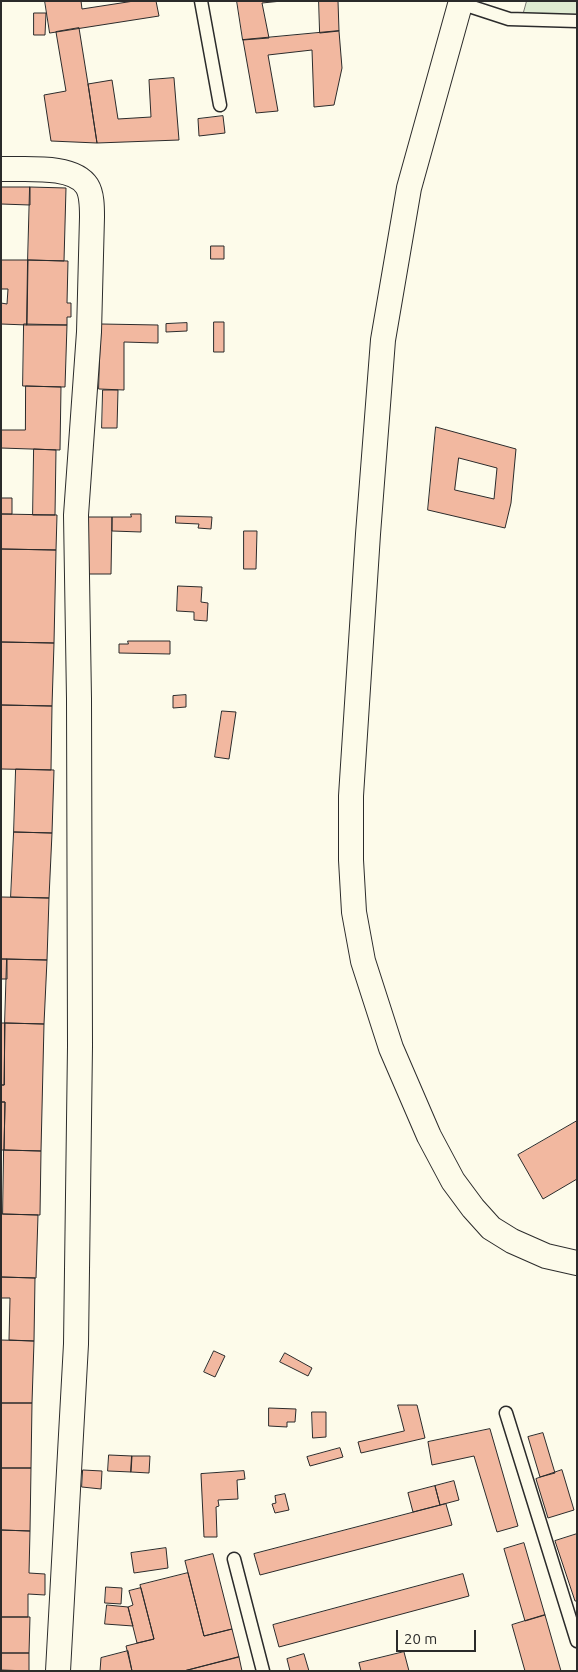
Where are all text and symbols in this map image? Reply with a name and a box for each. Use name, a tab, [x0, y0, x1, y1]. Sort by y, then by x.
scale bar	[398, 1620, 478, 1652]
text: 20 m	[404, 1630, 437, 1647]

